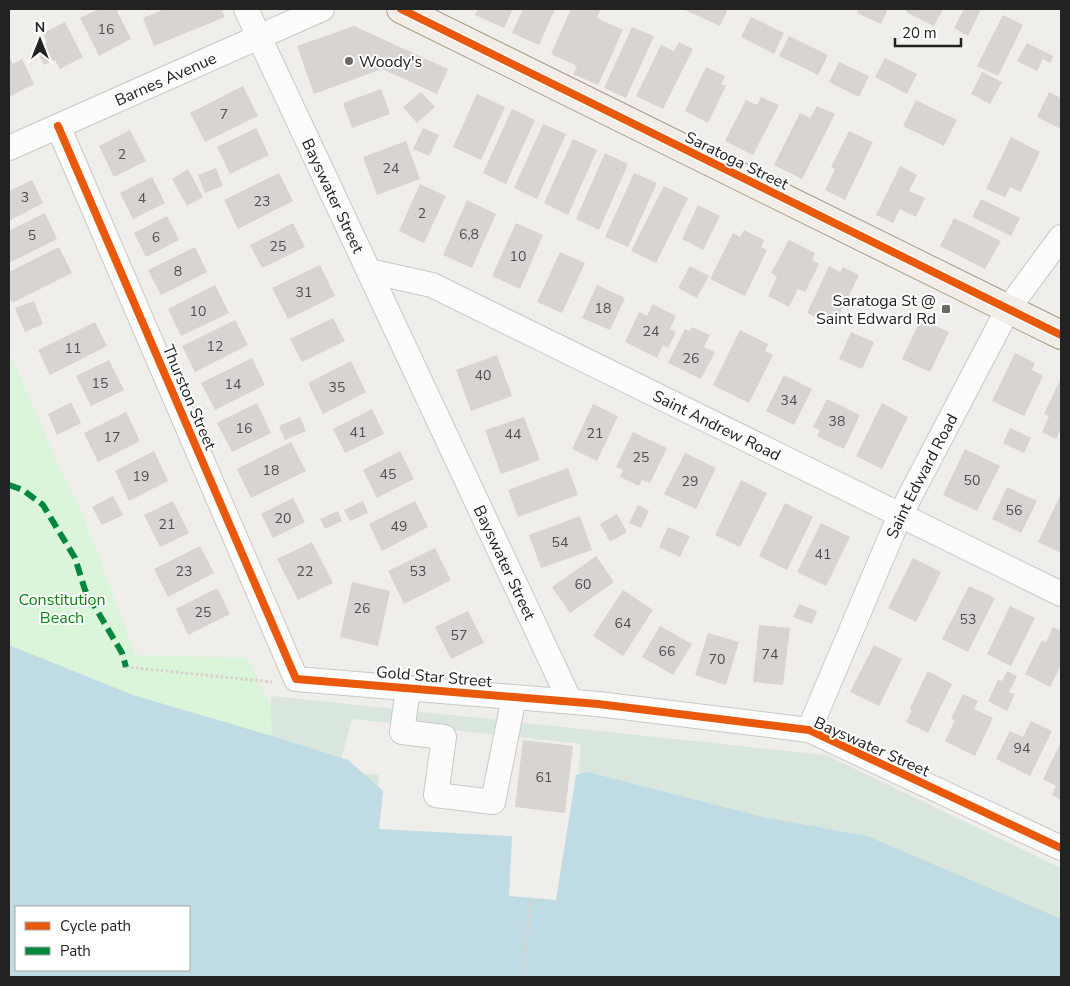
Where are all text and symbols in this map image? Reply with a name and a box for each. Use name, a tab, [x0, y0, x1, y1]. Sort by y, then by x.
north arrow	[15, 15, 65, 65]
scale bar	[895, 15, 961, 47]
text: N	[35, 18, 45, 37]
house number: 16	[98, 20, 114, 39]
text: 20 m	[902, 23, 937, 43]
street label: Barnes Avenue	[111, 47, 220, 112]
place label: Woody's	[359, 51, 422, 73]
marker: Woody's	[343, 55, 355, 67]
house number: 7	[220, 105, 228, 124]
street label: Saratoga Street	[681, 126, 792, 196]
street label: Bayswater Street	[296, 135, 369, 257]
house number: 2	[118, 145, 126, 164]
house number: 24	[383, 159, 399, 178]
house number: 3	[21, 188, 29, 207]
house number: 4	[138, 189, 146, 208]
house number: 23	[254, 192, 270, 211]
house number: 2	[418, 204, 426, 223]
house number: 6,8	[459, 225, 479, 244]
house number: 5	[28, 226, 36, 245]
house number: 6	[152, 228, 160, 247]
house number: 25	[270, 237, 286, 256]
house number: 10	[510, 247, 526, 266]
house number: 8	[174, 262, 182, 281]
house number: 31	[296, 283, 312, 302]
place label: Saratoga St @ Saint Edward Rd	[816, 290, 936, 330]
house number: 18	[595, 299, 611, 318]
house number: 10	[190, 302, 206, 321]
marker: Saratoga St @ Saint Edward Rd	[940, 303, 952, 315]
house number: 24	[643, 322, 659, 341]
house number: 12	[207, 337, 223, 356]
house number: 11	[65, 339, 81, 358]
street label: Thurston Street	[157, 341, 221, 454]
house number: 26	[683, 349, 699, 368]
house number: 40	[475, 366, 491, 385]
house number: 15	[92, 374, 108, 393]
house number: 14	[225, 375, 241, 394]
house number: 35	[329, 378, 345, 397]
street label: Saint Andrew Road	[649, 385, 784, 467]
house number: 34	[781, 391, 797, 410]
street label: Saint Edward Road	[881, 410, 963, 542]
house number: 38	[829, 412, 845, 431]
house number: 16	[236, 419, 252, 438]
house number: 41	[350, 423, 366, 442]
house number: 21	[587, 424, 603, 443]
house number: 44	[505, 425, 521, 444]
house number: 17	[104, 428, 120, 447]
house number: 25	[633, 448, 649, 467]
house number: 18	[263, 461, 279, 480]
house number: 45	[380, 465, 396, 484]
house number: 19	[133, 467, 149, 486]
house number: 50	[964, 471, 980, 490]
house number: 29	[682, 472, 698, 491]
house number: 56	[1006, 501, 1022, 520]
street label: Bayswater Street	[468, 502, 541, 624]
house number: 20	[275, 509, 291, 528]
house number: 21	[159, 515, 175, 534]
house number: 49	[391, 517, 407, 536]
house number: 54	[552, 533, 568, 552]
house number: 41	[815, 545, 831, 564]
house number: 23	[176, 562, 192, 581]
house number: 22	[297, 562, 313, 581]
house number: 53	[410, 562, 426, 581]
house number: 60	[575, 575, 591, 594]
park label: Constitution Beach	[19, 589, 106, 629]
house number: 26	[354, 599, 370, 618]
house number: 25	[195, 603, 211, 622]
house number: 53	[960, 610, 976, 629]
house number: 64	[615, 614, 631, 633]
house number: 57	[451, 626, 467, 645]
house number: 66	[659, 642, 675, 661]
house number: 74	[762, 645, 778, 664]
house number: 70	[709, 650, 725, 669]
street label: Gold Star Street	[375, 661, 493, 693]
street label: Bayswater Street	[810, 712, 933, 782]
house number: 94	[1014, 739, 1030, 758]
house number: 61	[536, 768, 552, 787]
legend	[15, 906, 190, 971]
text: Cycle path	[60, 916, 131, 936]
text: Path	[60, 941, 91, 961]

